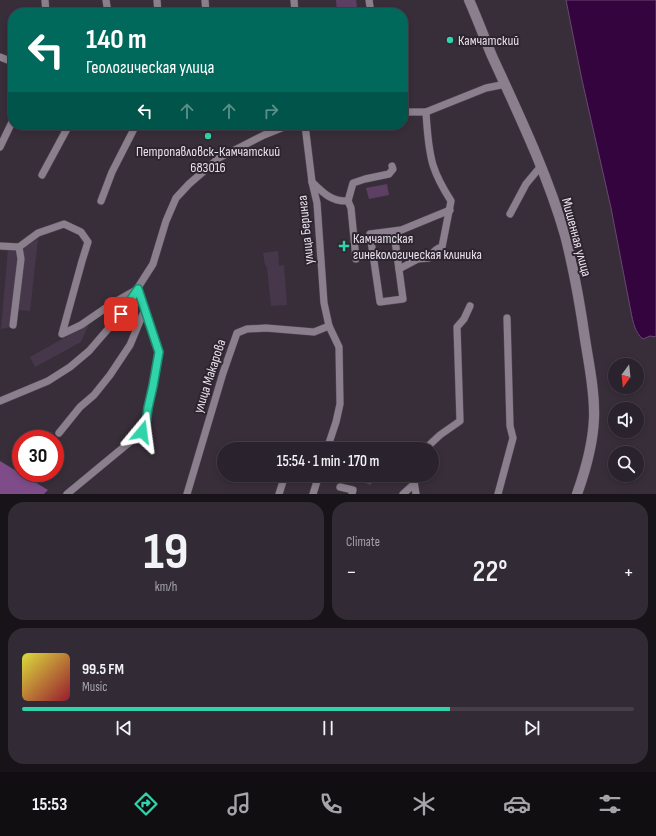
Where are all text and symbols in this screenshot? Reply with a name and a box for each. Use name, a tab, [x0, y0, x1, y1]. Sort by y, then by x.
text: 140 m	[86, 23, 147, 56]
icon: left	[20, 24, 72, 76]
place label: Камчатский	[458, 32, 519, 49]
marker: Камчатский	[445, 35, 455, 45]
text: Геологическая улица	[86, 57, 214, 78]
icon: left	[134, 100, 156, 122]
icon: ahead	[176, 100, 198, 122]
icon: ahead	[218, 100, 240, 122]
icon: right	[260, 100, 282, 122]
marker: Петропавловск-Камчатский 683016	[203, 131, 213, 141]
place label: Петропавловск-Камчатский 683016	[136, 143, 280, 176]
street label: улица Беринга	[293, 195, 318, 265]
street label: Мишенная улица	[558, 196, 595, 278]
place label: Камчатская гинекологическая клиника	[353, 230, 482, 263]
marker: Камчатская гинекологическая клиника	[338, 240, 350, 252]
pin	[104, 297, 138, 331]
icon: arrive	[110, 303, 132, 325]
street label: улица Макарова	[190, 337, 229, 415]
north arrow	[608, 358, 644, 394]
map controls	[608, 358, 644, 482]
button: sound	[608, 402, 644, 438]
position arrow	[121, 411, 163, 453]
speed limit sign: 30	[12, 430, 64, 482]
button: search	[608, 446, 644, 482]
text: 15:54 · 1 min · 170 m	[277, 452, 379, 471]
text: 19	[143, 521, 189, 584]
text: Climate	[346, 534, 380, 550]
text: 22°	[473, 554, 507, 590]
text: −	[346, 559, 357, 586]
text: +	[623, 559, 634, 586]
text: km/h	[155, 579, 177, 595]
text: 99.5 FM	[82, 660, 124, 679]
text: Music	[82, 679, 107, 695]
icon: previous	[113, 717, 135, 739]
icon: pause	[317, 717, 339, 739]
icon: next	[521, 717, 543, 739]
icon: directions	[132, 790, 160, 818]
icon: music	[225, 790, 253, 818]
icon: phone	[317, 790, 345, 818]
icon: climate	[410, 790, 438, 818]
icon: car	[503, 790, 531, 818]
icon: filters	[596, 790, 624, 818]
text: 15:53	[32, 794, 67, 815]

